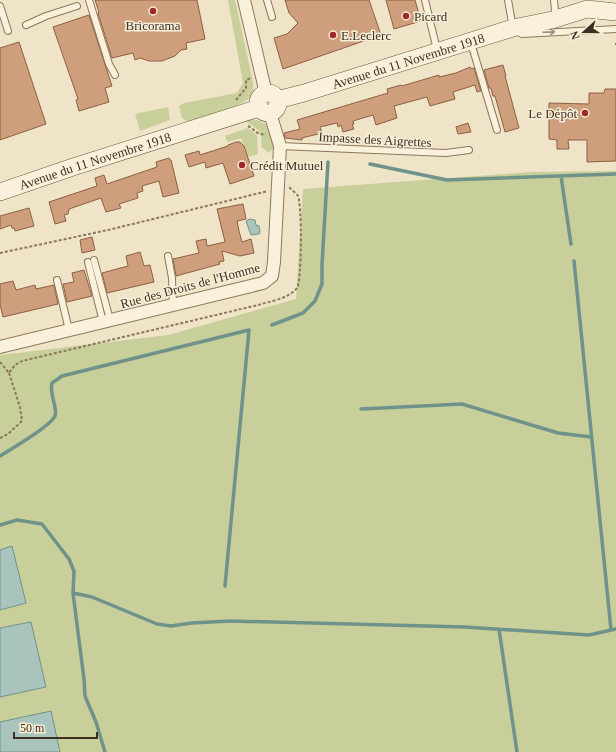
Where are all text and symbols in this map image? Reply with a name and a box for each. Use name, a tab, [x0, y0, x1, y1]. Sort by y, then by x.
marker: Bricorama	[148, 6, 158, 16]
place label: Picard	[414, 9, 448, 24]
marker: Picard	[401, 11, 411, 21]
north arrow	[564, 12, 604, 52]
place label: Bricorama	[126, 18, 181, 33]
place label: E.Leclerc	[341, 28, 391, 43]
one-way arrow	[542, 29, 555, 36]
marker: E.Leclerc	[328, 30, 338, 40]
street label: Avenue du 11 Novembre 1918	[330, 30, 486, 92]
text: N	[568, 30, 582, 41]
place label: Le Dépôt	[528, 106, 577, 121]
marker: Le Dépôt	[580, 108, 590, 118]
street label: Avenue du 11 Novembre 1918	[17, 129, 173, 193]
street label: Impasse des Aigrettes	[318, 129, 432, 150]
place label: Crédit Mutuel	[250, 158, 324, 173]
marker: Crédit Mutuel	[237, 160, 247, 170]
street label: Rue des Droits de l'Homme	[119, 260, 262, 311]
scale bar	[14, 714, 97, 740]
text: 50 m	[20, 721, 45, 735]

